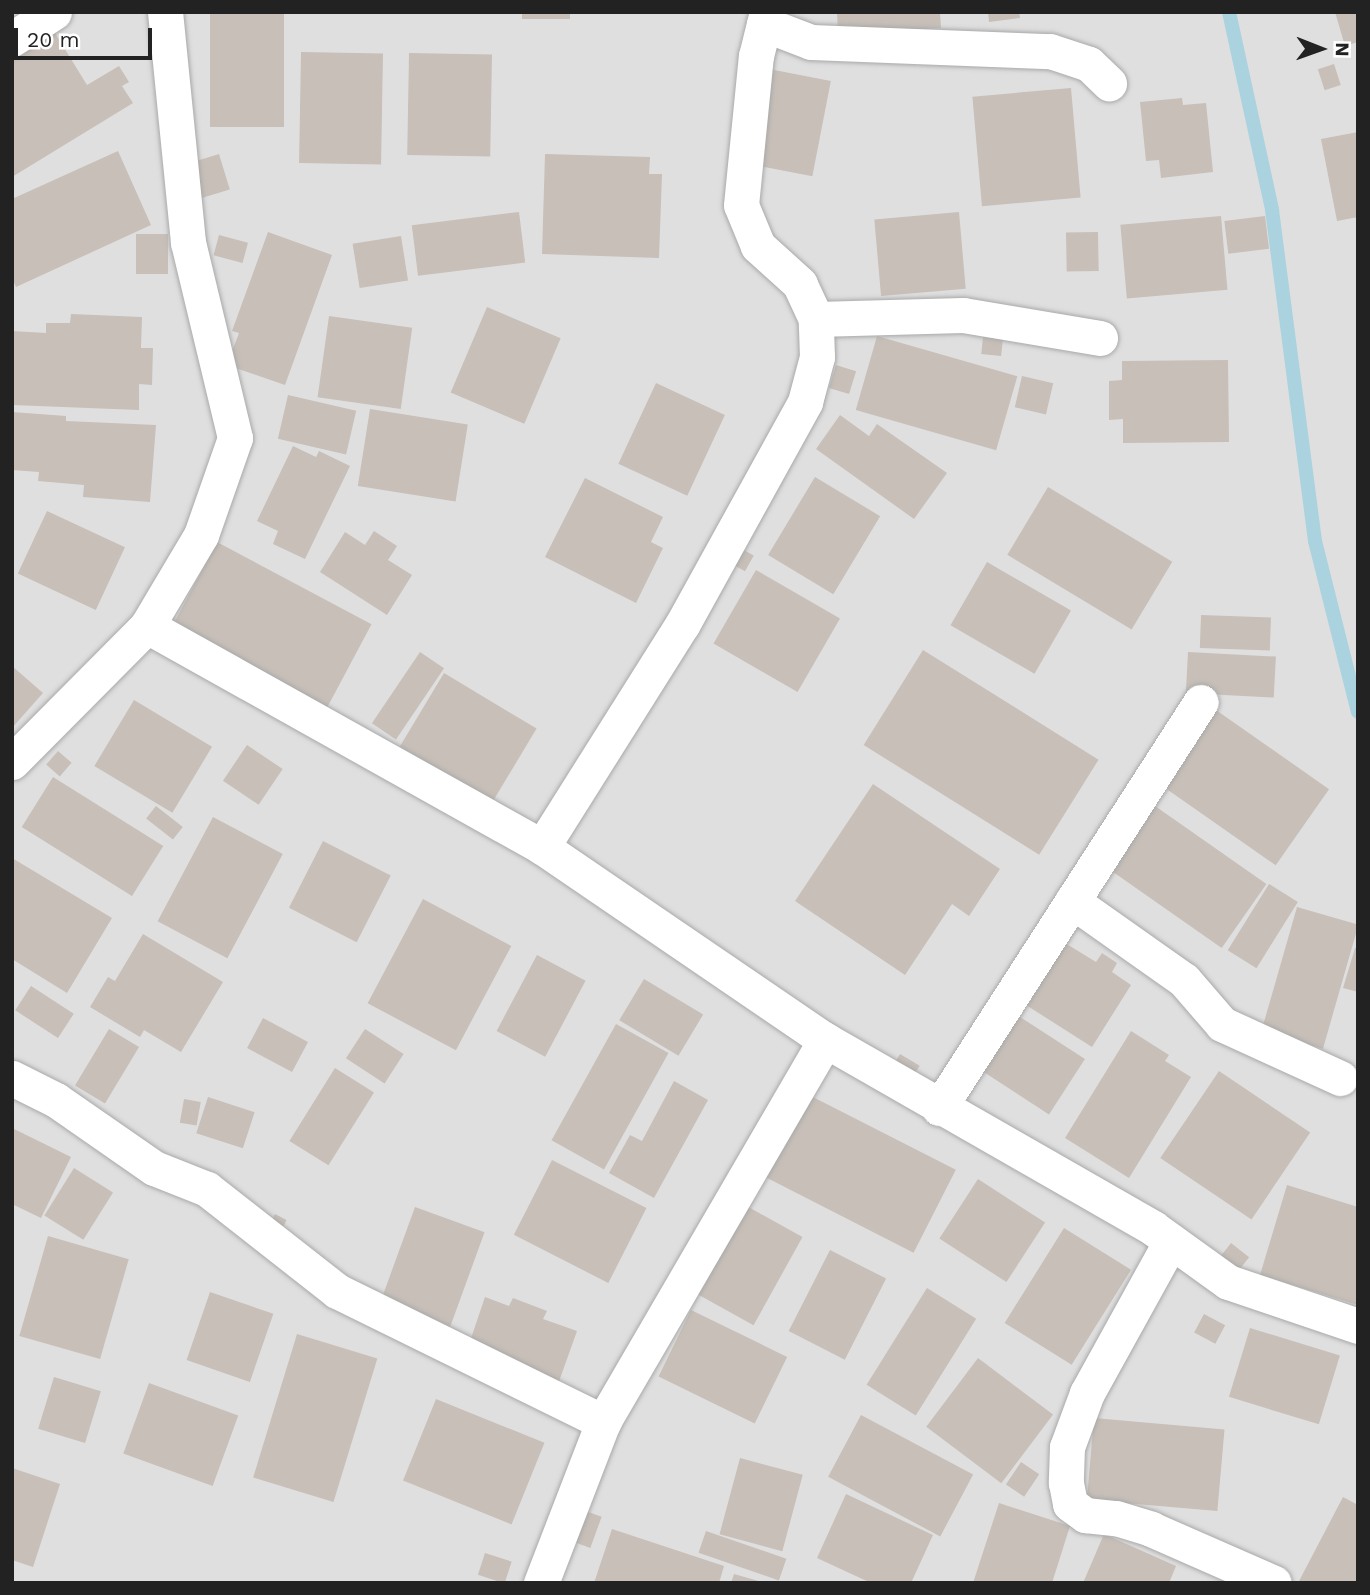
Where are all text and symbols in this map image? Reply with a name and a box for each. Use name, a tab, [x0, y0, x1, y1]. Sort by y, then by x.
scale bar	[18, 14, 156, 58]
north arrow	[1286, 14, 1356, 84]
text: 20 m	[27, 27, 79, 52]
text: N	[1331, 42, 1354, 57]

